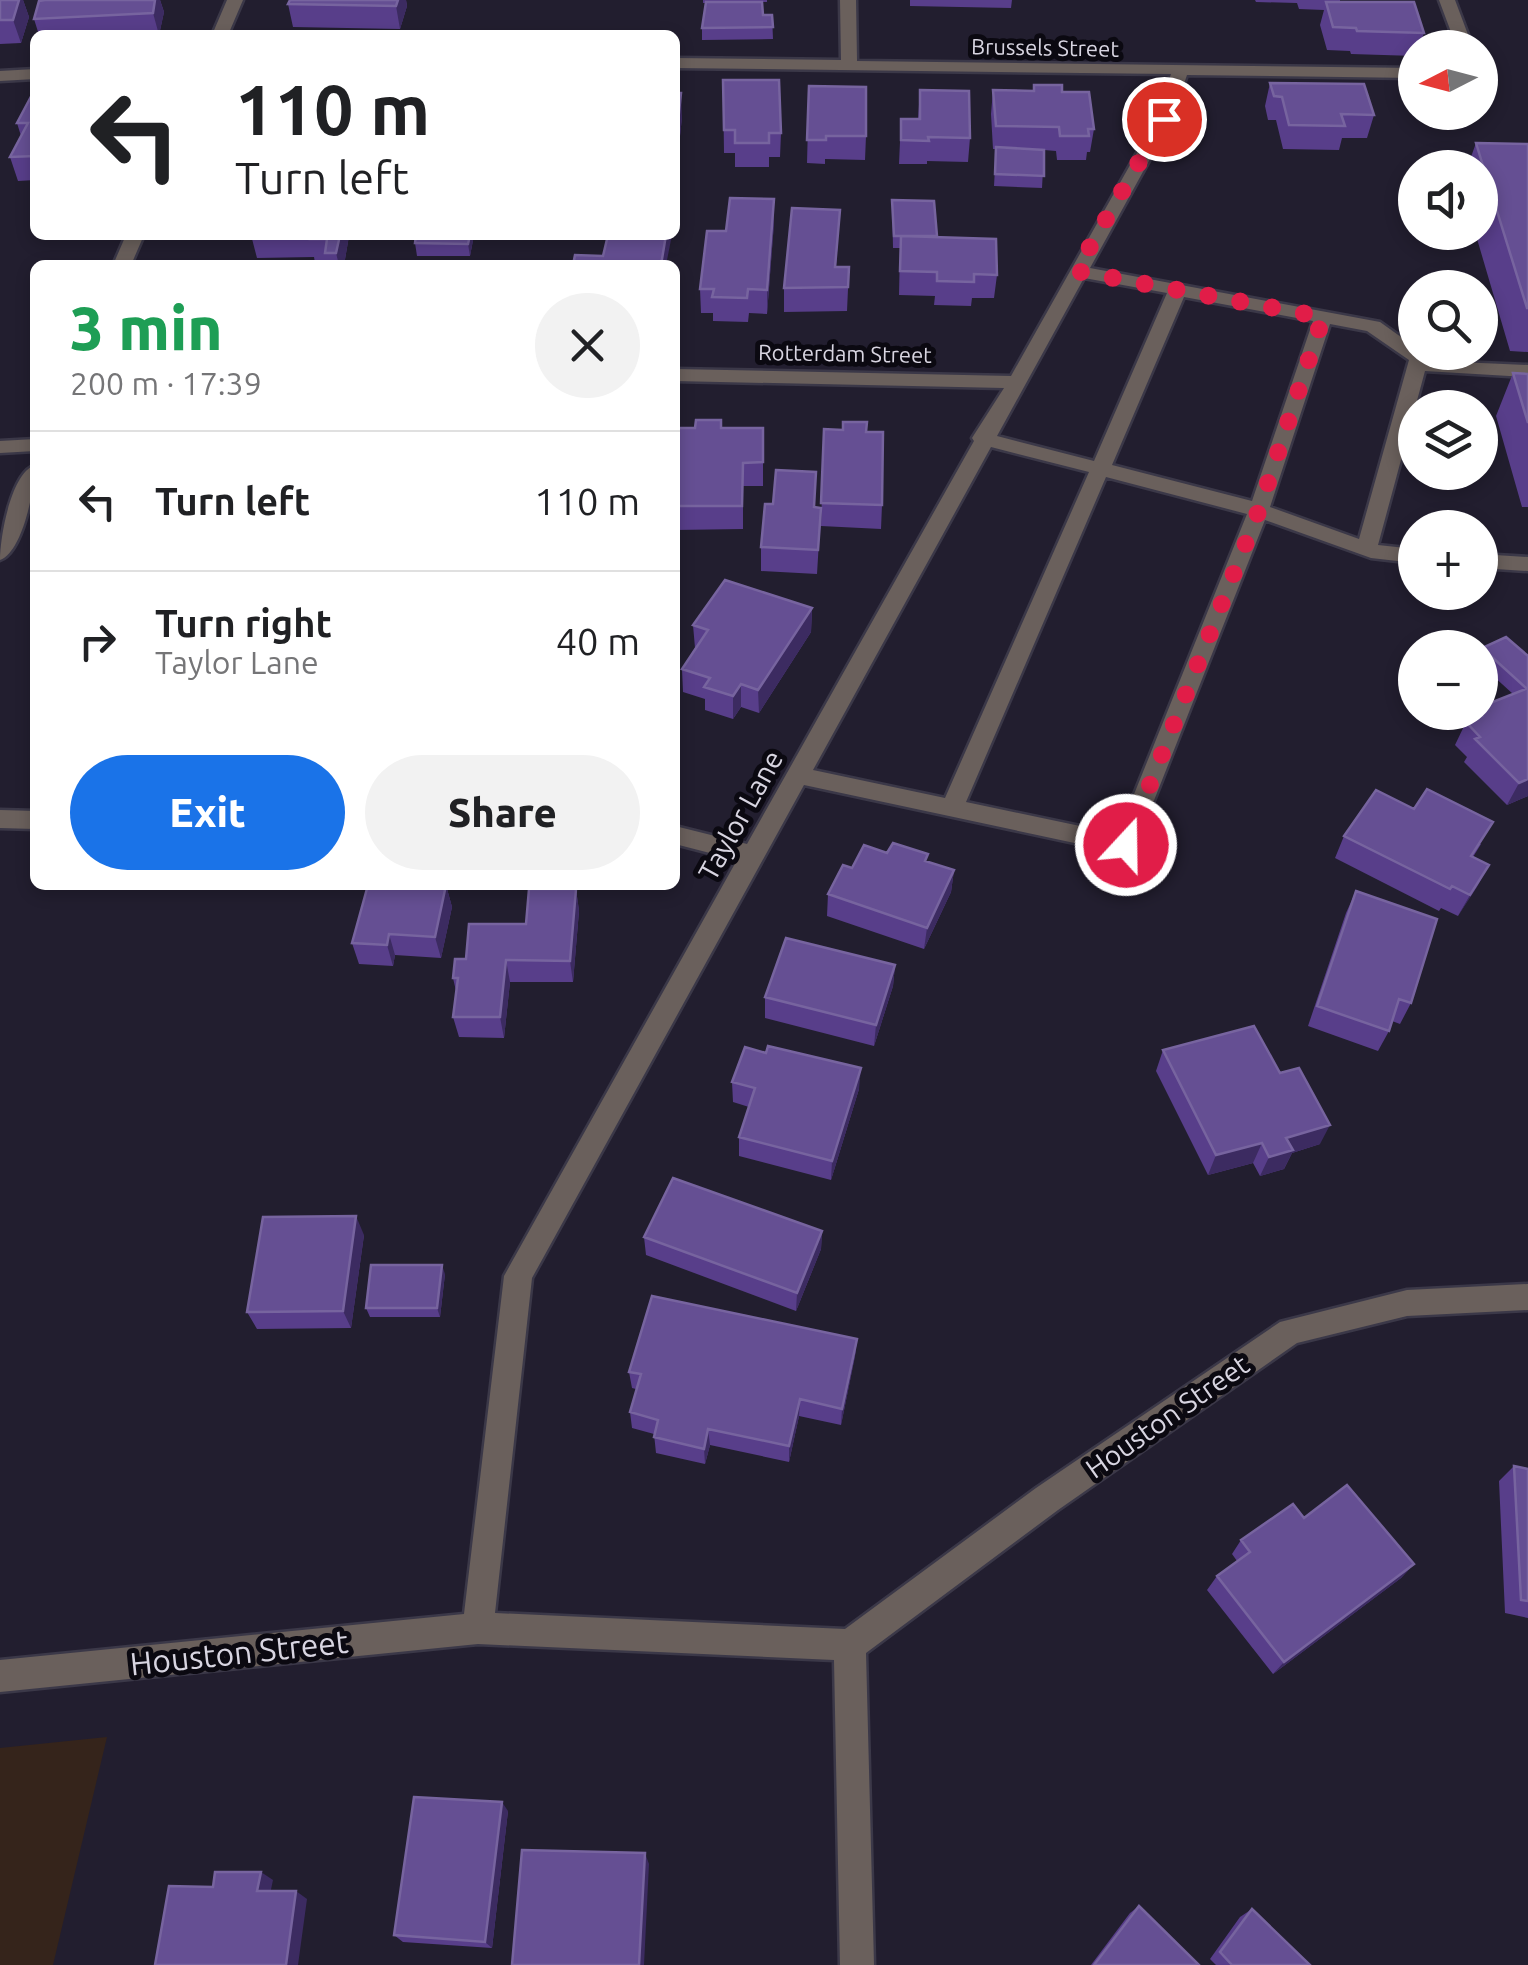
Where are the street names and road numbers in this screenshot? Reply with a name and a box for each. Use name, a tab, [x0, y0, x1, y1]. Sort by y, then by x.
street label: Brussels Street	[971, 33, 1120, 61]
street label: Rotterdam Street	[758, 339, 932, 367]
street label: Taylor Lane	[692, 745, 788, 885]
street label: Houston Street	[1079, 1348, 1255, 1484]
street label: Houston Street	[128, 1623, 350, 1681]

